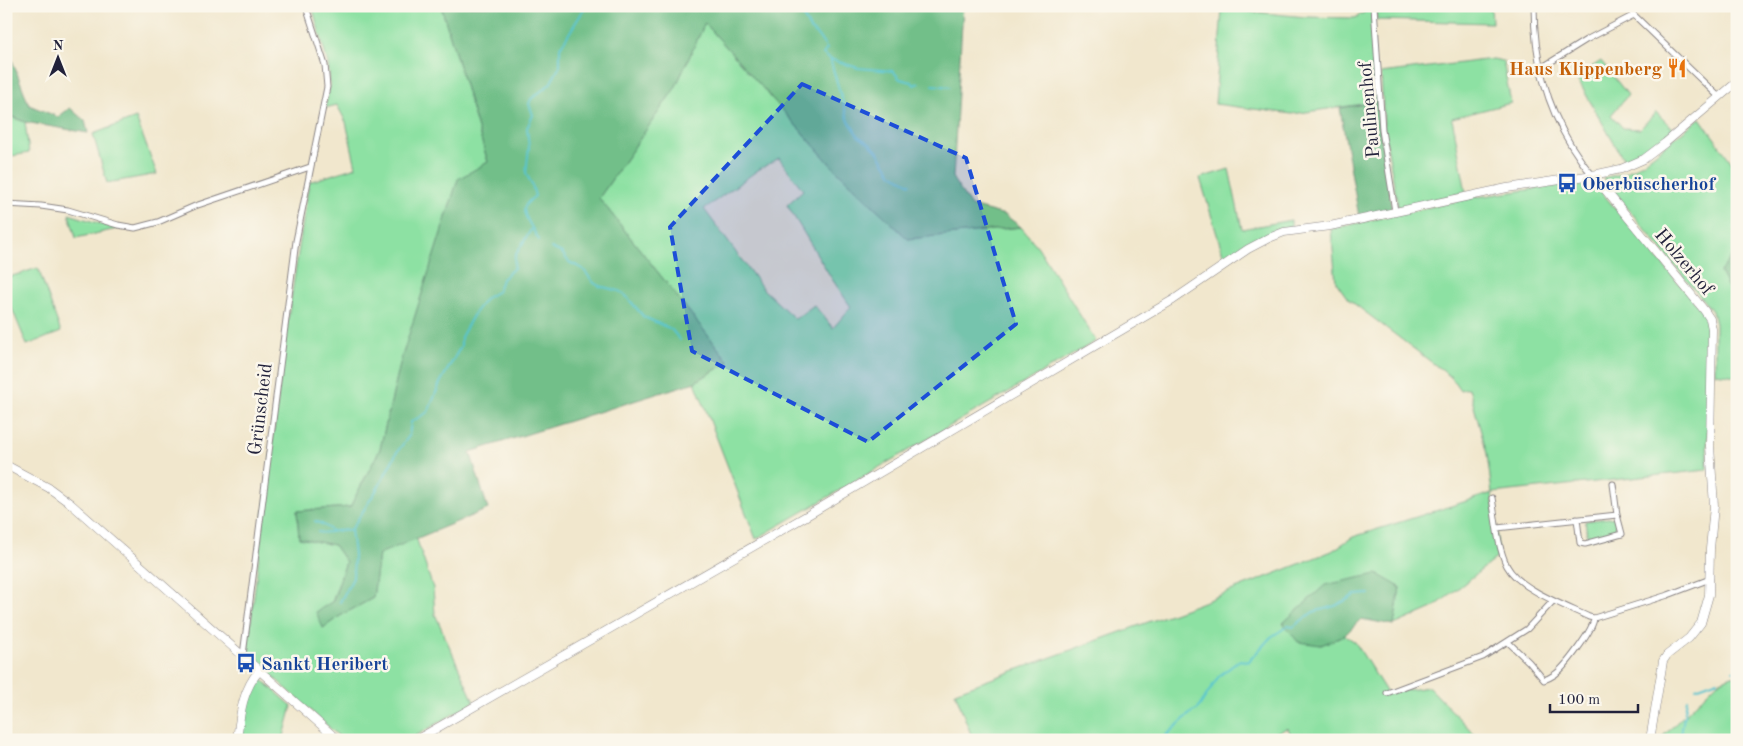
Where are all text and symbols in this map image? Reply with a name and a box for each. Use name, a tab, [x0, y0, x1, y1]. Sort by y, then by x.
north arrow	[32, 32, 82, 82]
text: N	[53, 39, 64, 53]
restaurant icon: Haus Klippenberg	[1666, 57, 1688, 79]
street label: Paulinenhof	[1357, 60, 1384, 159]
place label: Haus Klippenberg	[1509, 61, 1662, 80]
bus stop icon: Oberbüscherhof	[1556, 172, 1578, 194]
place label: Oberbüscherhof	[1582, 176, 1716, 195]
street label: Holzerhof	[1650, 226, 1717, 300]
street label: Grünscheid	[246, 362, 277, 456]
bus stop icon: Sankt Heribert	[235, 652, 257, 674]
place label: Sankt Heribert	[261, 656, 389, 675]
scale bar	[1550, 681, 1638, 713]
text: 100 m	[1558, 693, 1600, 708]

